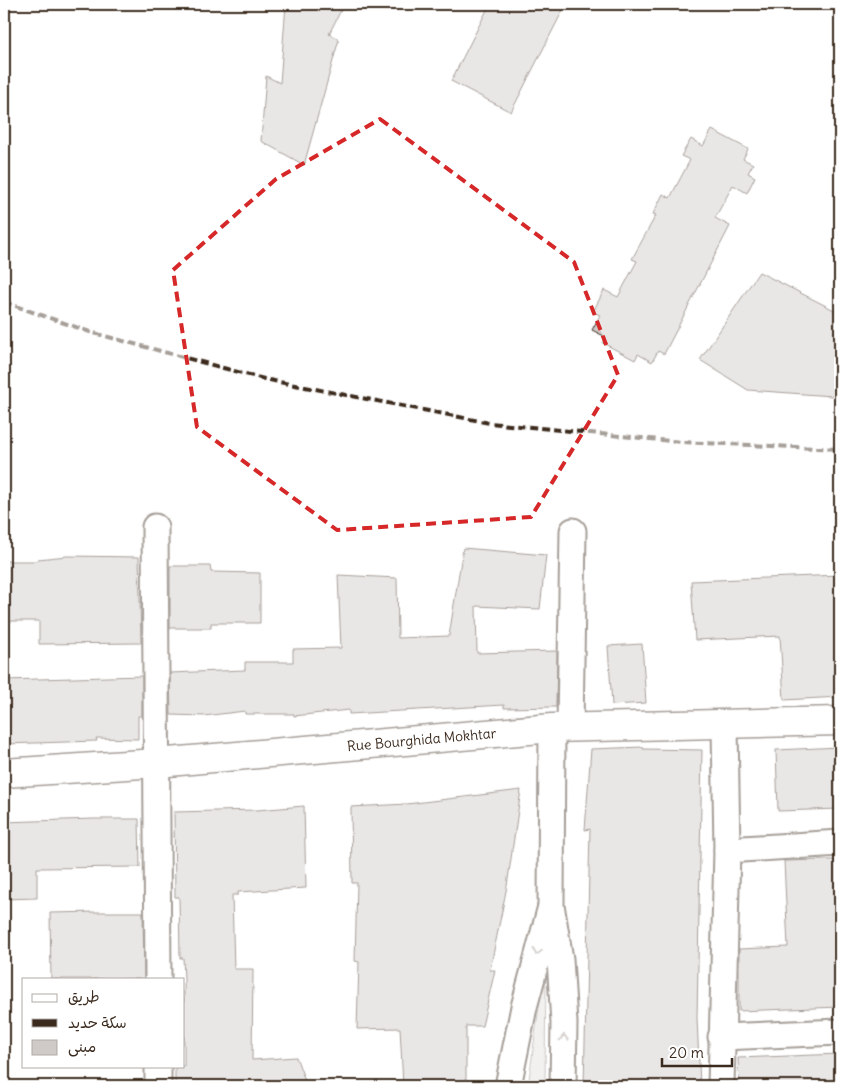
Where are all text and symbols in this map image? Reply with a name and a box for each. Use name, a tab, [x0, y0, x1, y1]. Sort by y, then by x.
street label: Rue Bourghida Mokhtar	[346, 724, 497, 755]
one-way arrow	[533, 947, 543, 955]
legend	[22, 978, 185, 1068]
text: طريق	[68, 987, 100, 1006]
text: سكة حديد	[68, 1013, 127, 1032]
one-way arrow	[559, 1033, 569, 1041]
scale bar	[662, 1035, 732, 1067]
text: مبنى	[68, 1037, 96, 1057]
text: 20 m	[669, 1043, 704, 1062]

